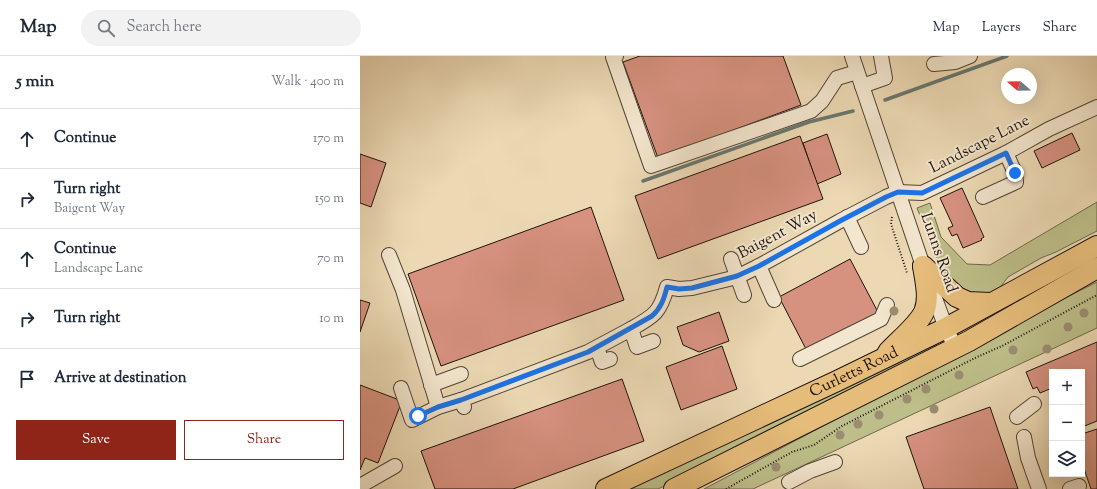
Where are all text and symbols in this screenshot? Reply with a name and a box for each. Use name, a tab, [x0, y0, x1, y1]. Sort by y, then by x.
search box	[81, 10, 361, 46]
text: Map	[20, 14, 57, 41]
icon: search	[95, 17, 117, 39]
text: Search here	[127, 17, 202, 38]
text: Map	[933, 18, 960, 38]
text: Layers	[982, 18, 1020, 38]
text: Share	[1042, 18, 1077, 38]
north arrow	[1001, 68, 1037, 104]
text: 5 min	[16, 70, 54, 94]
text: Walk · 400 m	[271, 73, 344, 91]
street label: Landscape Lane	[926, 110, 1034, 180]
icon: ahead	[16, 128, 38, 150]
text: Continue	[54, 128, 116, 149]
text: 170 m	[313, 130, 344, 148]
route end	[1006, 164, 1024, 182]
text: Turn right	[54, 179, 120, 200]
icon: right	[16, 188, 38, 210]
text: 150 m	[315, 190, 344, 208]
text: Baigent Way	[54, 200, 125, 218]
street label: Baigent Way	[734, 204, 822, 266]
street label: Lunns Road	[914, 210, 962, 296]
text: Continue	[54, 239, 116, 260]
icon: ahead	[16, 248, 38, 270]
text: 70 m	[317, 250, 344, 268]
text: Landscape Lane	[54, 260, 143, 278]
icon: right	[16, 308, 38, 330]
text: Turn right	[54, 308, 120, 329]
text: 10 m	[319, 310, 344, 328]
street label: Curletts Road	[806, 341, 902, 404]
icon: arrive	[16, 368, 38, 390]
text: Arrive at destination	[54, 368, 187, 389]
map controls	[1049, 369, 1085, 477]
button: +	[1049, 369, 1085, 405]
button: −	[1049, 405, 1085, 441]
route start	[409, 407, 427, 425]
button: Save	[16, 420, 176, 460]
button: Share	[184, 420, 344, 460]
button: layers	[1049, 441, 1085, 477]

